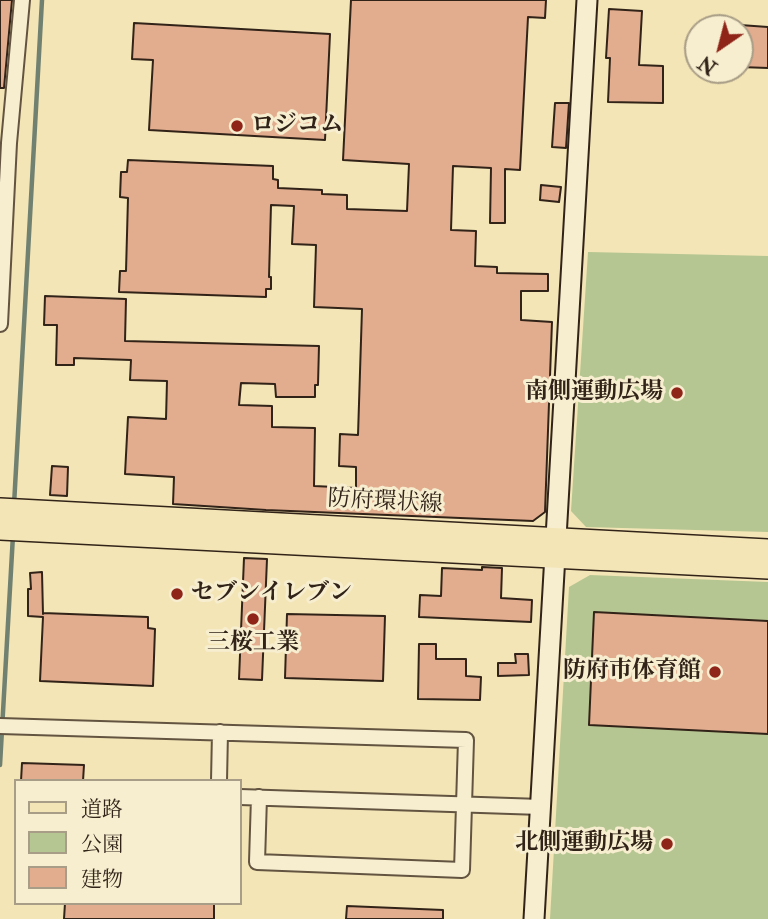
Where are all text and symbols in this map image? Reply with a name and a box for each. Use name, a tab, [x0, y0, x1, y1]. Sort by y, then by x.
north arrow	[684, 14, 754, 84]
text: N	[694, 50, 722, 79]
place label: ロジコム	[251, 112, 343, 140]
marker: ロジコム	[229, 118, 245, 134]
place label: 南側運動広場	[525, 379, 663, 407]
marker: 南側運動広場	[669, 385, 685, 401]
street label: 防府環状線	[327, 486, 443, 520]
place label: セブンイレブン	[191, 580, 352, 608]
marker: セブンイレブン	[169, 586, 185, 602]
marker: 三桜工業	[245, 611, 261, 627]
place label: 三桜工業	[207, 630, 299, 658]
place label: 防府市体育館	[563, 658, 701, 686]
marker: 防府市体育館	[707, 664, 723, 680]
legend	[14, 779, 242, 905]
text: 道路	[81, 796, 123, 823]
place label: 北側運動広場	[515, 830, 653, 858]
text: 公園	[81, 831, 123, 858]
marker: 北側運動広場	[659, 836, 675, 852]
text: 建物	[81, 866, 123, 893]

